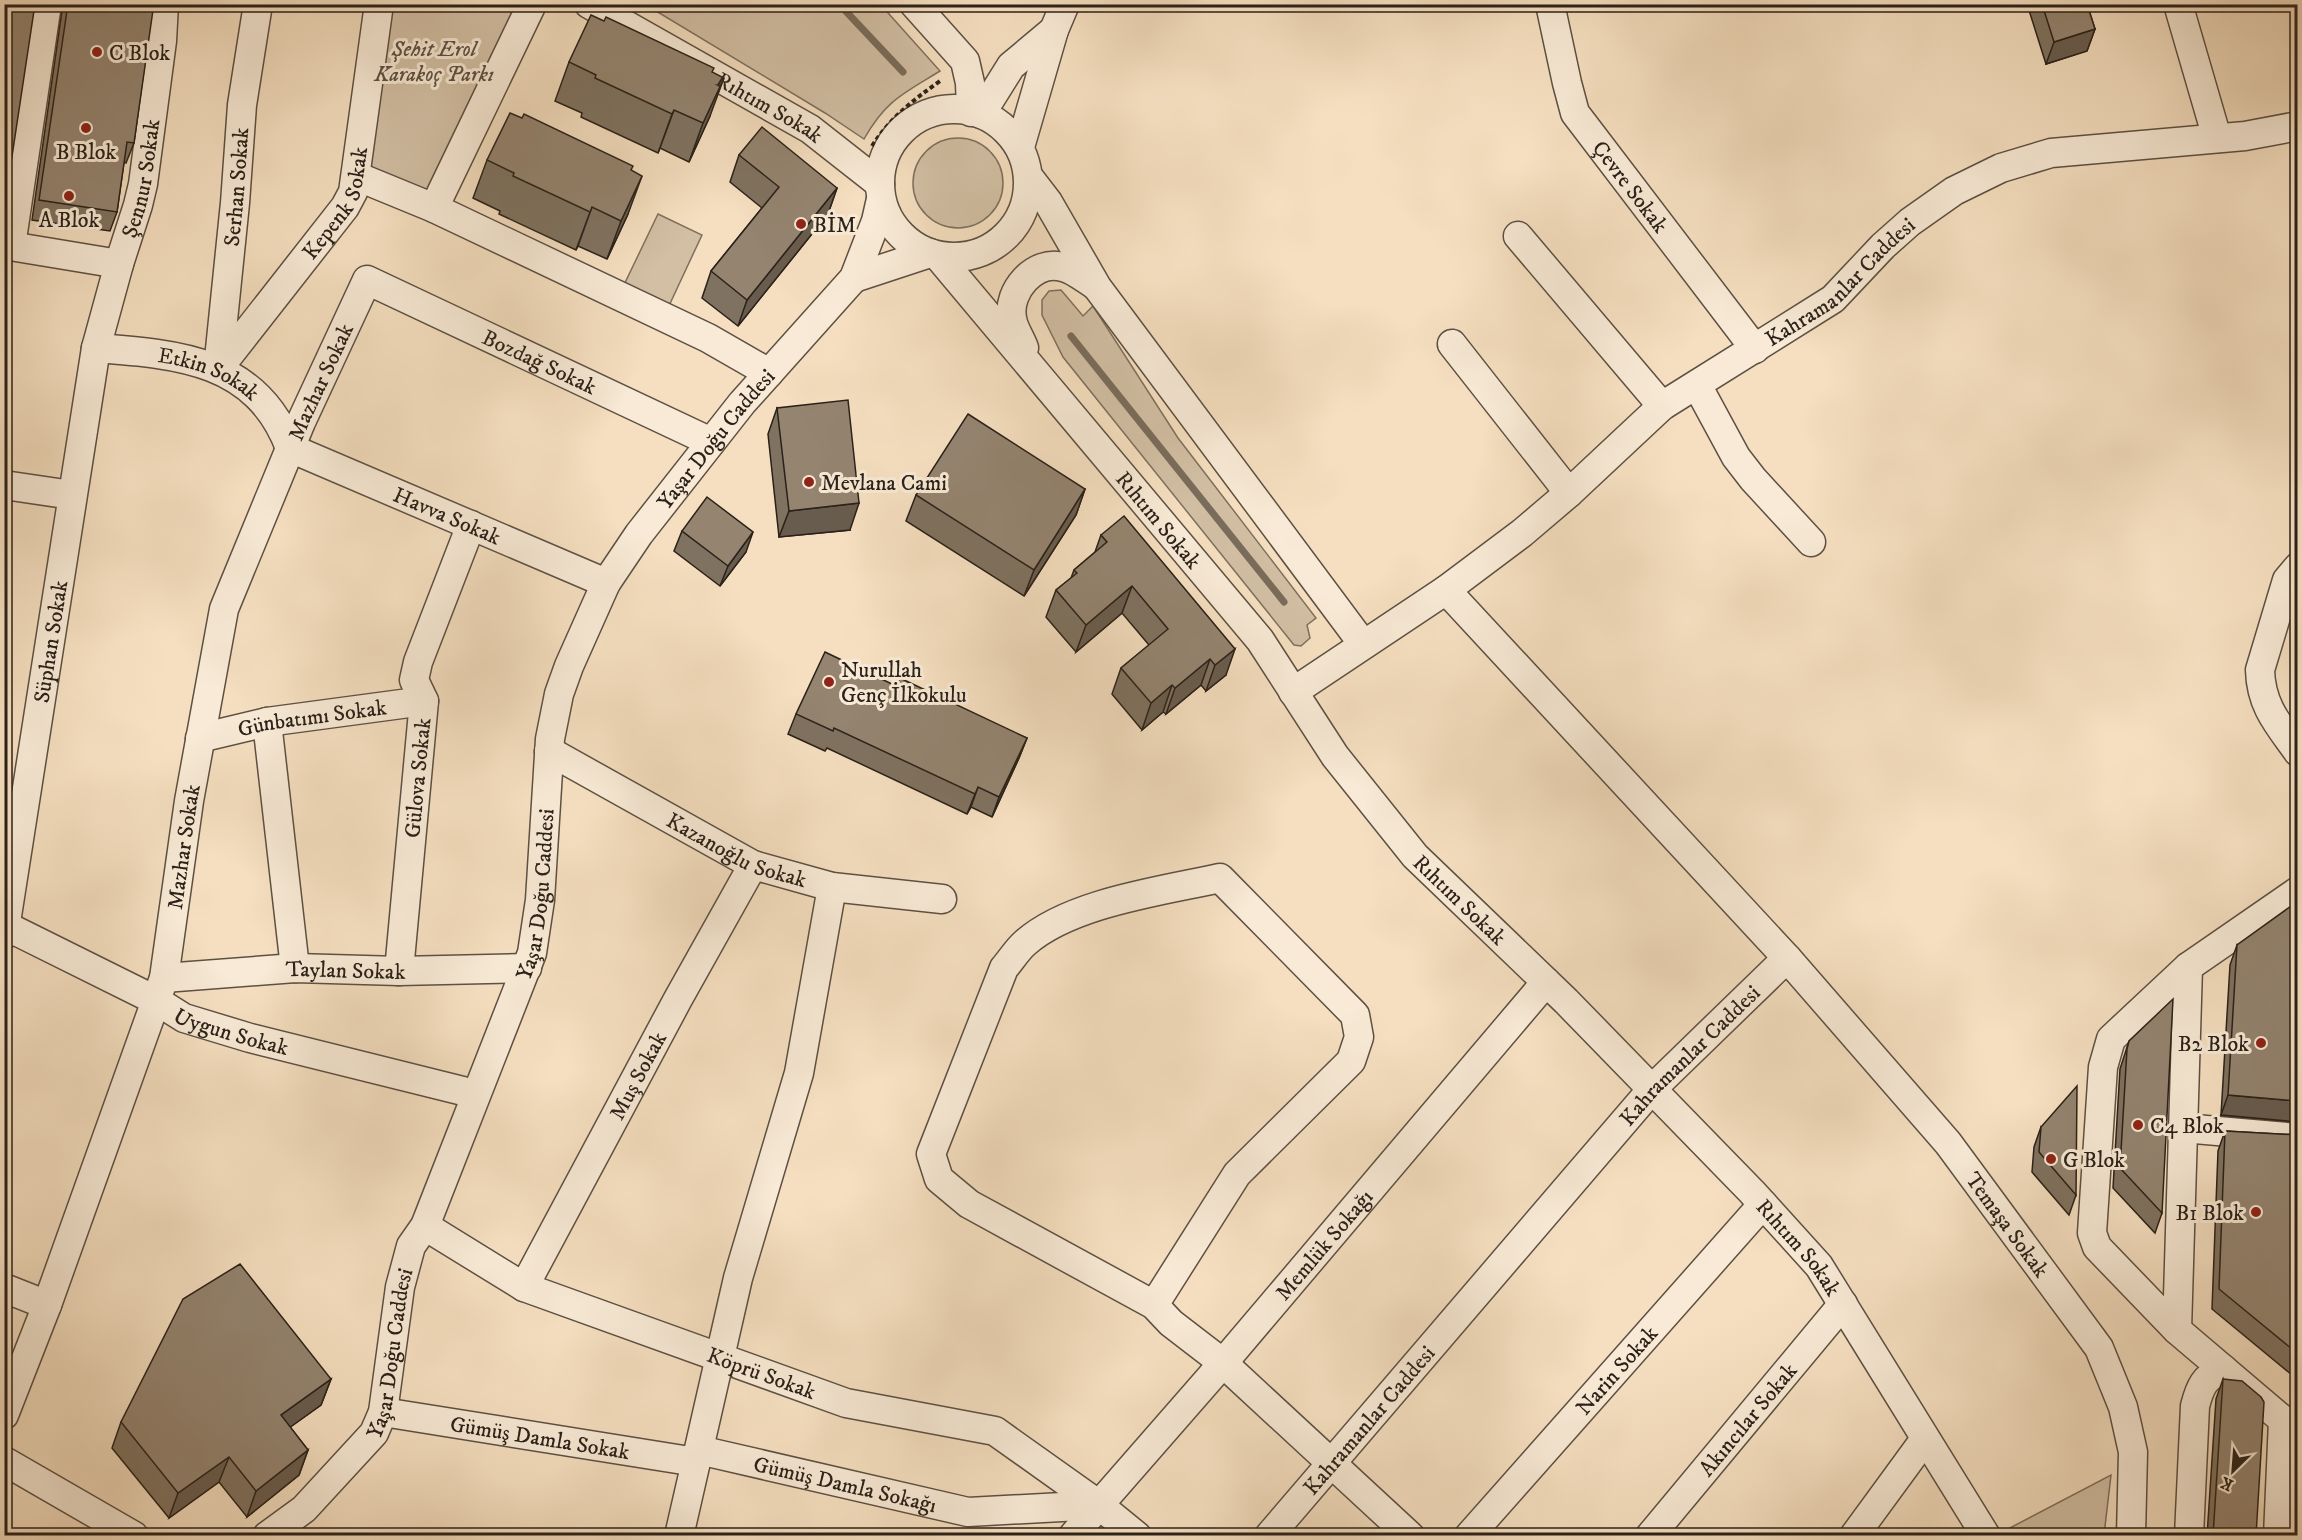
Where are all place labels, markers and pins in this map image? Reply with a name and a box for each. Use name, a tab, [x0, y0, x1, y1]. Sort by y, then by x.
place label: C Blok	[109, 40, 170, 67]
marker: C Blok	[90, 45, 104, 59]
marker: B Blok	[79, 121, 93, 135]
place label: B Blok	[56, 139, 116, 166]
marker: A Blok	[62, 189, 76, 203]
place label: A Blok	[39, 207, 99, 234]
place label: BİM	[813, 212, 856, 239]
marker: BİM	[794, 217, 808, 231]
place label: Mevlana Cami	[821, 470, 947, 497]
marker: Mevlana Cami	[802, 475, 816, 489]
place label: Nurullah Genç İlkokulu	[841, 657, 967, 709]
marker: Nurullah Genç İlkokulu	[822, 675, 836, 689]
place label: B2 Blok	[2178, 1031, 2249, 1058]
marker: B2 Blok	[2254, 1036, 2268, 1050]
place label: C4 Blok	[2150, 1113, 2224, 1140]
marker: C4 Blok	[2131, 1118, 2145, 1132]
place label: G Blok	[2063, 1147, 2125, 1174]
marker: G Blok	[2044, 1152, 2058, 1166]
place label: B1 Blok	[2175, 1200, 2244, 1227]
marker: B1 Blok	[2249, 1205, 2263, 1219]

